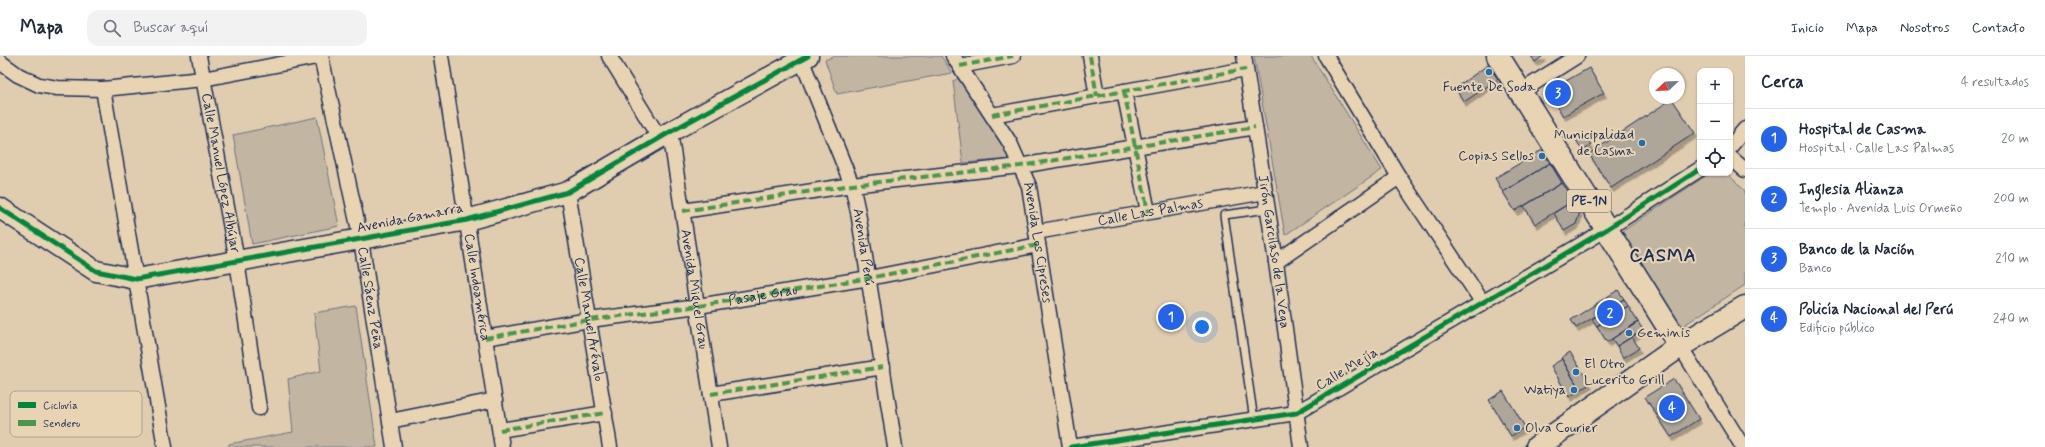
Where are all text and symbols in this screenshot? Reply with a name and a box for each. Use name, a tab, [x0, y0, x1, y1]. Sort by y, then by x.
search box	[87, 10, 367, 46]
text: Mapa	[20, 15, 63, 40]
icon: search	[101, 17, 123, 39]
text: Buscar aquí	[133, 18, 209, 38]
text: Inicio	[1791, 19, 1824, 37]
text: Mapa	[1846, 19, 1878, 37]
text: Nosotros	[1900, 19, 1950, 37]
text: Contacto	[1972, 19, 2025, 37]
marker: Fuente De Soda	[1484, 67, 1494, 77]
north arrow	[1649, 68, 1685, 104]
map controls	[1697, 68, 1733, 176]
button: +	[1697, 68, 1733, 104]
text: Cerca	[1761, 71, 1804, 93]
text: 4 resultados	[1961, 74, 2029, 91]
place label: Fuente De Soda	[1443, 78, 1536, 96]
pin: 3	[1545, 78, 1571, 108]
street label: Calle Manuel López Albújar	[197, 92, 244, 255]
button: −	[1697, 104, 1733, 140]
text: Hospital de Casma	[1799, 120, 1926, 140]
place label: Municipalidad de Casma	[1554, 126, 1635, 160]
text: 1	[1771, 130, 1777, 147]
text: 20 m	[2001, 130, 2029, 147]
marker: Municipalidad de Casma	[1637, 138, 1647, 148]
button: locate	[1697, 140, 1733, 176]
text: Hospital · Calle Las Palmas	[1799, 140, 1954, 157]
place label: Copias Sellos	[1458, 147, 1534, 165]
marker: Copias Sellos	[1537, 151, 1547, 161]
street label: Jirón Garcilaso de la Vega	[1254, 174, 1294, 330]
street label: Avenida Los Cipreses	[1019, 178, 1056, 304]
text: Inglesia Alianza	[1799, 180, 1904, 200]
road number: PE-1N	[1567, 190, 1611, 212]
text: 2	[1771, 190, 1777, 207]
text: 200 m	[1994, 190, 2029, 207]
street label: Calle Las Palmas	[1096, 194, 1205, 230]
street label: Avenida Gamarra	[355, 199, 465, 237]
text: Templo · Avenida Luis Ormeño	[1799, 200, 1962, 217]
street label: Avenida Perú	[849, 207, 878, 287]
street label: Avenida Miguel Grau	[676, 228, 713, 351]
street label: Calle Indoamérica	[460, 232, 494, 342]
text: Banco de la Nación	[1799, 240, 1914, 260]
district label: CASMA	[1629, 244, 1697, 268]
street label: Calle Sáenz Peña	[353, 245, 387, 351]
text: 3	[1771, 250, 1777, 267]
text: 210 m	[1995, 250, 2029, 267]
street label: Calle Manuel Arévalo	[570, 256, 608, 383]
text: Banco	[1799, 260, 1832, 277]
street label: Pasaje Grau	[727, 281, 799, 310]
pin: 2	[1597, 298, 1623, 328]
text: Policía Nacional del Perú	[1799, 300, 1953, 320]
pin: 1	[1158, 302, 1184, 332]
text: 4	[1770, 310, 1778, 327]
text: 240 m	[1993, 310, 2029, 327]
your location	[1192, 317, 1212, 337]
text: Edificio público	[1799, 320, 1875, 337]
place label: Geminis	[1637, 324, 1690, 342]
marker: Geminis	[1624, 328, 1634, 338]
street label: Calle Mejía	[1313, 343, 1381, 395]
place label: El Otro Lucerito Grill	[1584, 355, 1665, 389]
marker: El Otro Lucerito Grill	[1571, 367, 1581, 377]
place label: Watiya	[1524, 381, 1566, 399]
marker: Watiya	[1569, 385, 1579, 395]
legend	[10, 391, 142, 437]
pin: 4	[1659, 393, 1685, 423]
text: Ciclovía	[43, 399, 78, 413]
text: Sendero	[43, 417, 80, 431]
place label: Olva Courier	[1525, 419, 1598, 437]
marker: Olva Courier	[1512, 423, 1522, 433]

